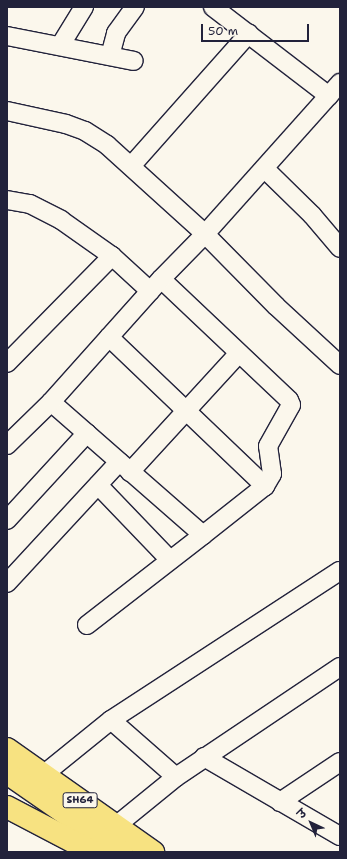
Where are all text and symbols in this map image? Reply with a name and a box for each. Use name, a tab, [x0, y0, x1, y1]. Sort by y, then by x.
scale bar	[203, 16, 311, 42]
text: 50 m	[208, 23, 238, 39]
road number: SH64	[62, 792, 98, 808]
north arrow	[291, 803, 331, 843]
text: उ	[294, 806, 310, 822]

